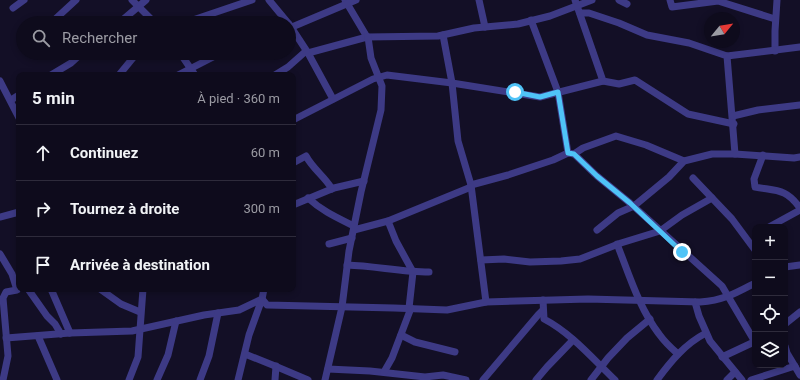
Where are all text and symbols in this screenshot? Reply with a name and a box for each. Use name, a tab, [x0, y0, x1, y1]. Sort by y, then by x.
north arrow	[704, 12, 740, 48]
search box	[16, 16, 296, 60]
icon: search	[30, 27, 52, 49]
text: Rechercher	[62, 29, 137, 47]
route start	[506, 83, 524, 101]
text: 5 min	[32, 88, 75, 108]
text: À pied · 360 m	[197, 91, 280, 106]
icon: ahead	[32, 142, 54, 164]
text: Continuez	[70, 144, 138, 162]
text: 60 m	[251, 145, 280, 160]
icon: right	[32, 198, 54, 220]
text: Tournez à droite	[70, 200, 179, 218]
text: 300 m	[243, 201, 280, 216]
map controls	[752, 224, 788, 368]
button: +	[752, 224, 788, 260]
route end	[673, 243, 691, 261]
icon: arrive	[32, 254, 54, 276]
text: Arrivée à destination	[70, 256, 210, 274]
button: −	[752, 260, 788, 296]
button: locate	[752, 296, 788, 332]
button: layers	[752, 332, 788, 368]

